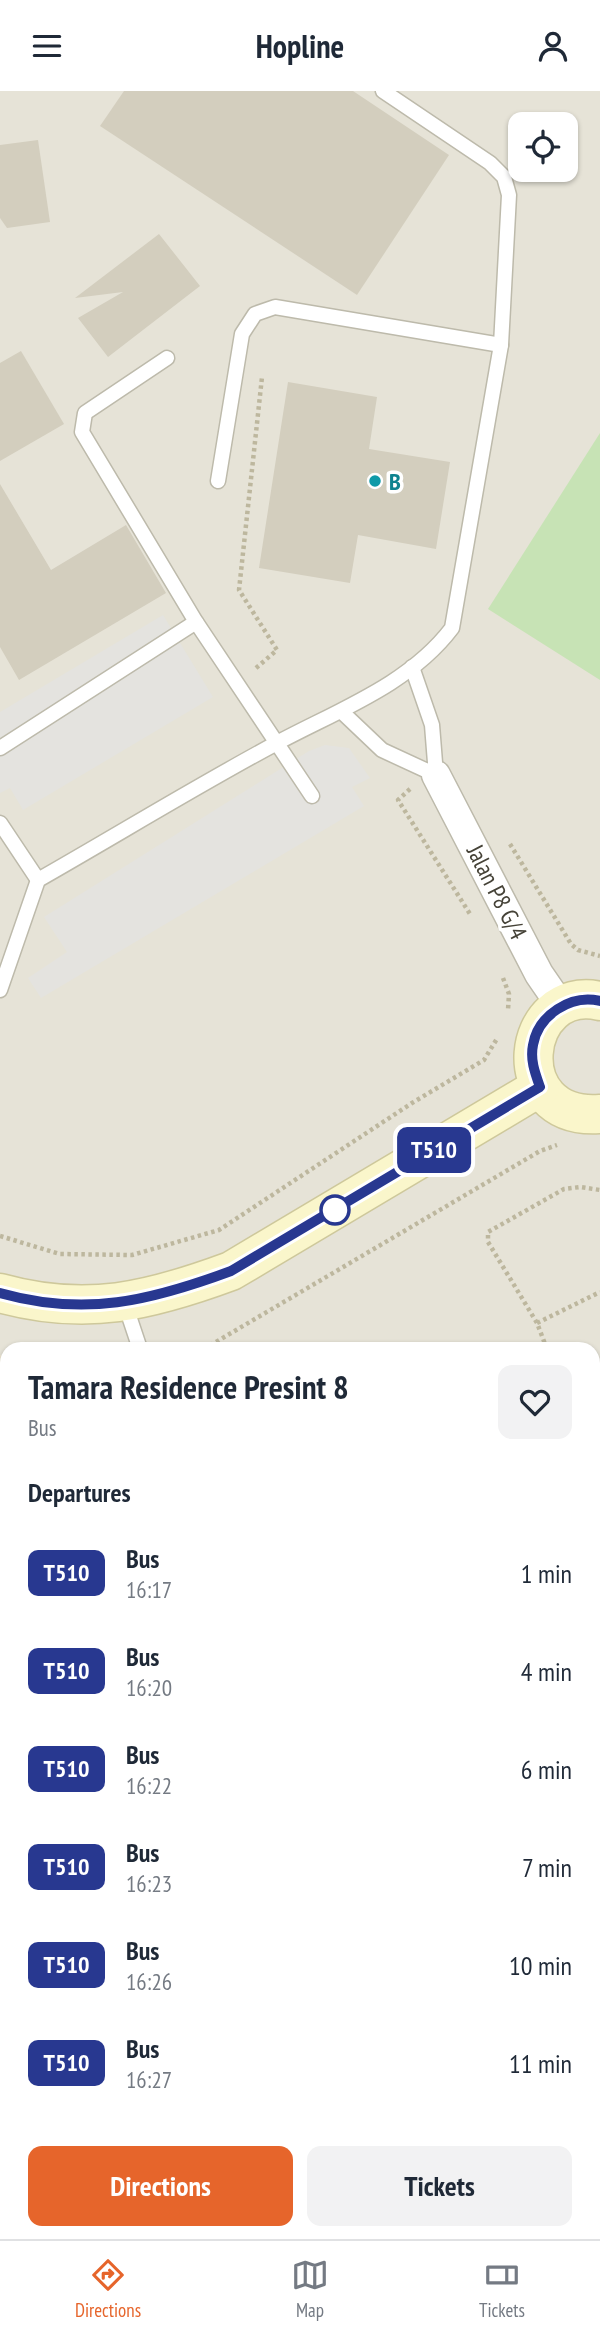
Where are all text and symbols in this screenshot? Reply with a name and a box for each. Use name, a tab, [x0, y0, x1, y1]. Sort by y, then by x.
text: Hopline	[256, 25, 344, 67]
icon: menu	[28, 27, 66, 65]
icon: person	[534, 27, 572, 65]
map controls	[508, 112, 578, 182]
button: locate	[508, 112, 578, 182]
place label: B	[389, 466, 401, 497]
marker: B	[367, 473, 383, 489]
street label: Jalan P8 G/4	[459, 838, 534, 945]
line badge: T510	[385, 1127, 483, 1173]
text: T510	[411, 1134, 457, 1165]
unlabelled marker	[320, 1195, 350, 1225]
text: Tamara Residence Presint 8	[28, 1365, 349, 1408]
button: heart	[498, 1365, 572, 1439]
text: Bus	[28, 1413, 57, 1442]
text: Departures	[28, 1476, 131, 1509]
text: Bus	[126, 1542, 159, 1575]
text: T510	[44, 1557, 89, 1588]
text: 1 min	[521, 1557, 572, 1590]
text: 16:17	[126, 1575, 172, 1604]
text: Bus	[126, 1640, 159, 1673]
text: T510	[44, 1655, 89, 1686]
text: 4 min	[521, 1655, 572, 1688]
text: 16:20	[126, 1673, 172, 1702]
text: Bus	[126, 1738, 159, 1771]
text: T510	[44, 1753, 89, 1784]
text: 6 min	[521, 1753, 572, 1786]
text: 16:22	[126, 1771, 172, 1800]
text: Bus	[126, 1836, 159, 1869]
text: T510	[44, 1851, 89, 1882]
text: 7 min	[522, 1851, 572, 1884]
text: 16:23	[126, 1869, 172, 1898]
text: Bus	[126, 1934, 159, 1967]
text: T510	[44, 1949, 89, 1980]
text: 10 min	[509, 1949, 572, 1982]
text: 16:26	[126, 1967, 172, 1996]
text: Bus	[126, 2032, 159, 2065]
text: T510	[44, 2047, 89, 2078]
text: 11 min	[509, 2047, 572, 2080]
text: 16:27	[126, 2065, 172, 2094]
button: Directions	[28, 2146, 293, 2226]
button: Tickets	[307, 2146, 572, 2226]
tab: Directions	[75, 2256, 141, 2322]
tab: Map	[291, 2256, 329, 2322]
tab: Tickets	[479, 2256, 525, 2322]

